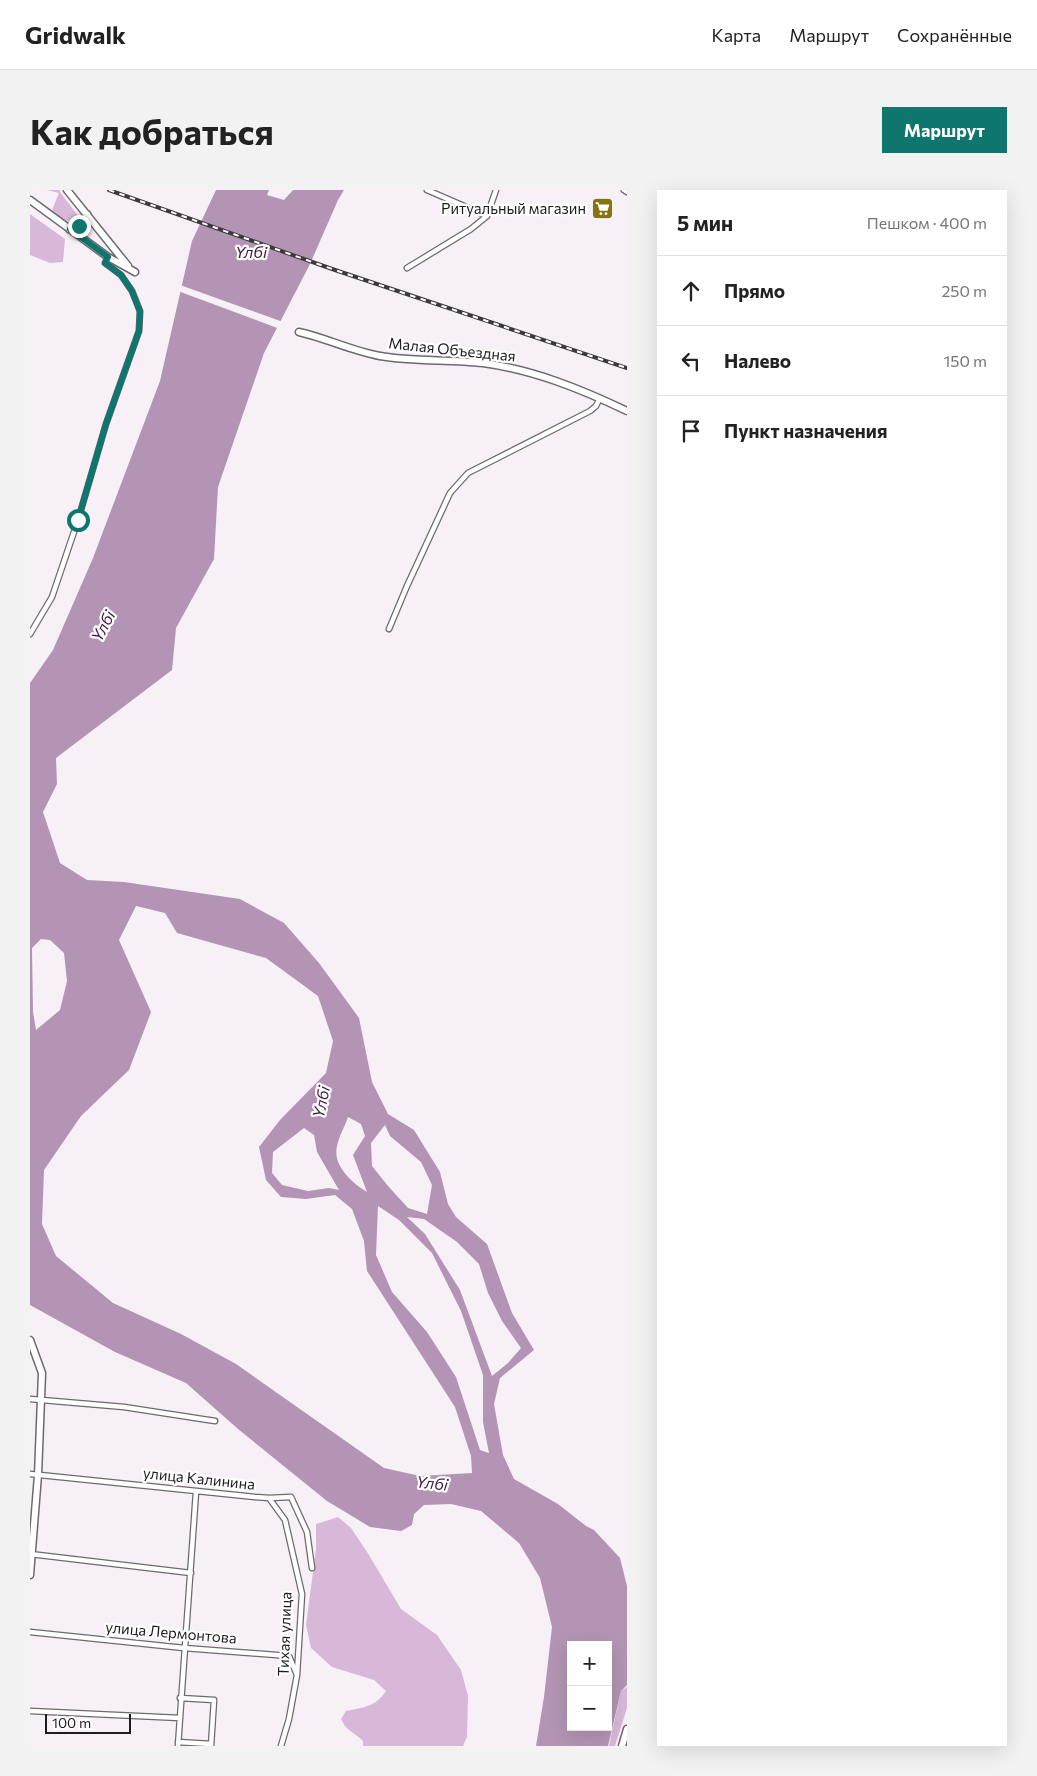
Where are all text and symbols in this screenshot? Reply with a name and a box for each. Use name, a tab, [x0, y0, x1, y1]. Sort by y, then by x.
text: Gridwalk	[25, 20, 126, 49]
text: Карта	[712, 24, 761, 46]
text: Маршрут	[789, 24, 869, 46]
text: Сохранённые	[897, 24, 1012, 46]
button: Маршрут	[882, 107, 1007, 153]
text: Как добраться	[30, 109, 274, 152]
supermarket icon: Ритуальный магазин	[590, 197, 614, 221]
place label: Ритуальный магазин	[441, 199, 586, 217]
text: 5 мин	[677, 210, 733, 235]
text: Пешком · 400 m	[867, 213, 987, 232]
route end	[68, 215, 91, 238]
water label: Үлбі	[235, 242, 268, 261]
icon: ahead	[677, 277, 705, 305]
text: Прямо	[724, 279, 785, 302]
text: 250 m	[941, 281, 987, 300]
street label: Малая Объездная	[388, 333, 517, 365]
icon: left	[677, 347, 705, 375]
text: Налево	[724, 349, 791, 372]
text: 150 m	[944, 351, 987, 370]
icon: arrive	[677, 417, 705, 445]
text: Пункт назначения	[724, 419, 887, 442]
route start	[67, 509, 90, 532]
water label: Үлбі	[87, 606, 119, 644]
water label: Үлбі	[308, 1083, 333, 1120]
street label: улица Калинина	[142, 1463, 256, 1493]
water label: Үлбі	[415, 1471, 450, 1494]
street label: Тихая улица	[274, 1591, 294, 1677]
street label: улица Лермонтова	[105, 1617, 237, 1647]
map controls	[567, 1641, 612, 1731]
button: +	[567, 1641, 612, 1686]
button: −	[567, 1686, 612, 1731]
scale bar	[45, 1711, 131, 1734]
text: 100 m	[52, 1714, 91, 1731]

